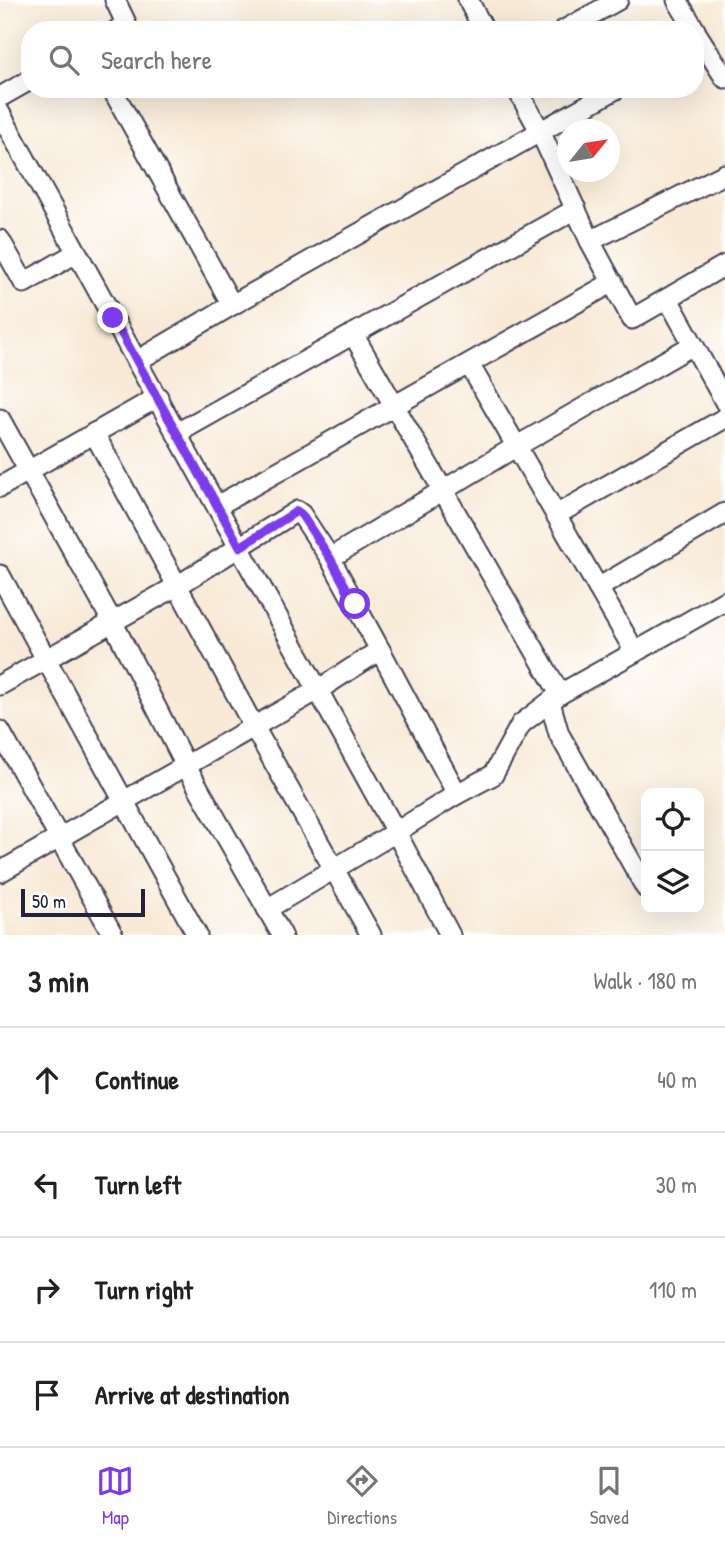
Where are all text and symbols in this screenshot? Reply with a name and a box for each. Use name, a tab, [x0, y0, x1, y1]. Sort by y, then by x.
search box	[21, 21, 704, 98]
icon: search	[45, 41, 83, 79]
text: Search here	[101, 42, 212, 77]
north arrow	[557, 119, 620, 182]
route end	[97, 302, 128, 333]
route start	[339, 588, 370, 619]
map controls	[641, 788, 704, 914]
button: locate	[641, 788, 704, 851]
button: layers	[641, 851, 704, 914]
scale bar	[21, 886, 145, 918]
text: 50 m	[32, 888, 66, 914]
text: 3 min	[28, 961, 89, 1001]
text: Walk · 180 m	[593, 965, 697, 996]
icon: ahead	[28, 1061, 66, 1099]
text: Continue	[95, 1062, 179, 1097]
text: 40 m	[657, 1064, 697, 1095]
icon: left	[28, 1166, 66, 1204]
text: Turn left	[95, 1167, 181, 1202]
text: 30 m	[655, 1169, 697, 1200]
icon: right	[28, 1271, 66, 1309]
text: Turn right	[95, 1272, 193, 1307]
text: 110 m	[649, 1274, 697, 1305]
icon: arrive	[28, 1376, 66, 1414]
text: Arrive at destination	[95, 1377, 290, 1412]
tab: Map	[96, 1462, 134, 1530]
tab: Directions	[327, 1462, 397, 1530]
tab: Saved	[590, 1462, 629, 1530]

